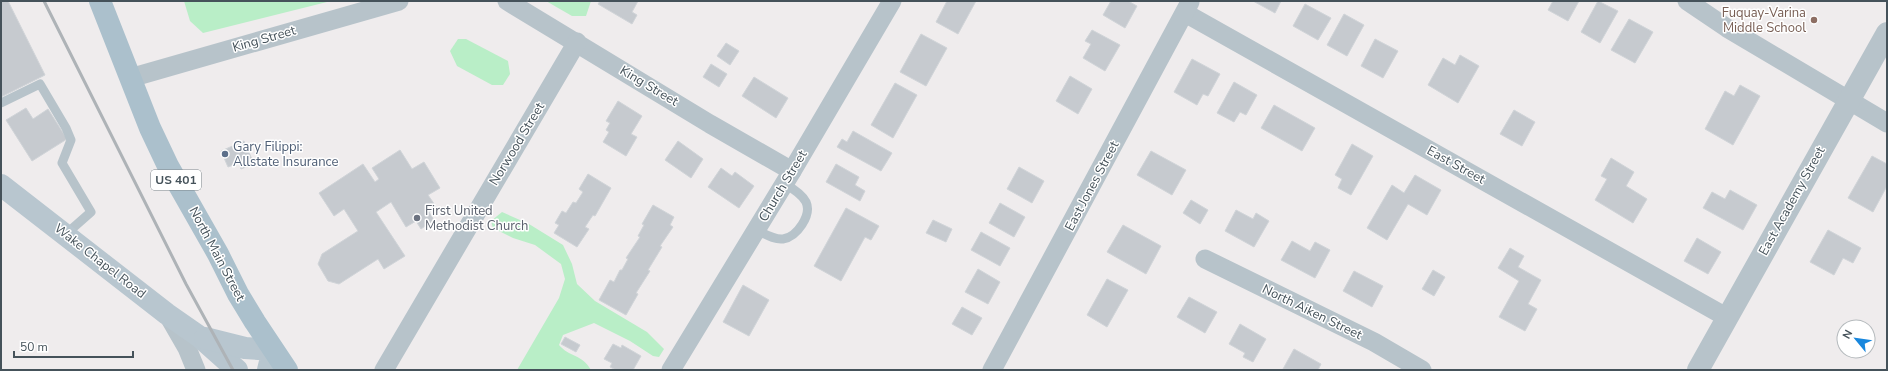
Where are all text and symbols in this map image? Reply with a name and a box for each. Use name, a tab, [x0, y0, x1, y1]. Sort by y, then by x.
place label: Fuquay-Varina Middle School	[1722, 4, 1806, 37]
marker: Fuquay-Varina Middle School	[1809, 15, 1819, 25]
street label: King Street	[230, 21, 298, 57]
street label: King Street	[617, 62, 682, 111]
street label: Norwood Street	[485, 99, 549, 189]
place label: Gary Filippi: Allstate Insurance	[233, 138, 338, 171]
street label: East Jones Street	[1061, 138, 1123, 234]
street label: East Street	[1424, 142, 1489, 189]
street label: East Academy Street	[1755, 143, 1830, 259]
street label: Church Street	[755, 147, 812, 225]
marker: Gary Filippi: Allstate Insurance	[220, 149, 230, 159]
road number: US 401	[151, 170, 201, 190]
place label: First United Methodist Church	[425, 202, 528, 235]
street label: North Main Street	[185, 204, 250, 305]
marker: First United Methodist Church	[412, 213, 422, 223]
street label: Wake Chapel Road	[50, 219, 150, 303]
street label: North Aiken Street	[1259, 280, 1365, 344]
north arrow	[1836, 319, 1876, 359]
text: N	[1839, 327, 1856, 342]
scale bar	[14, 333, 133, 359]
text: 50 m	[20, 339, 48, 355]

